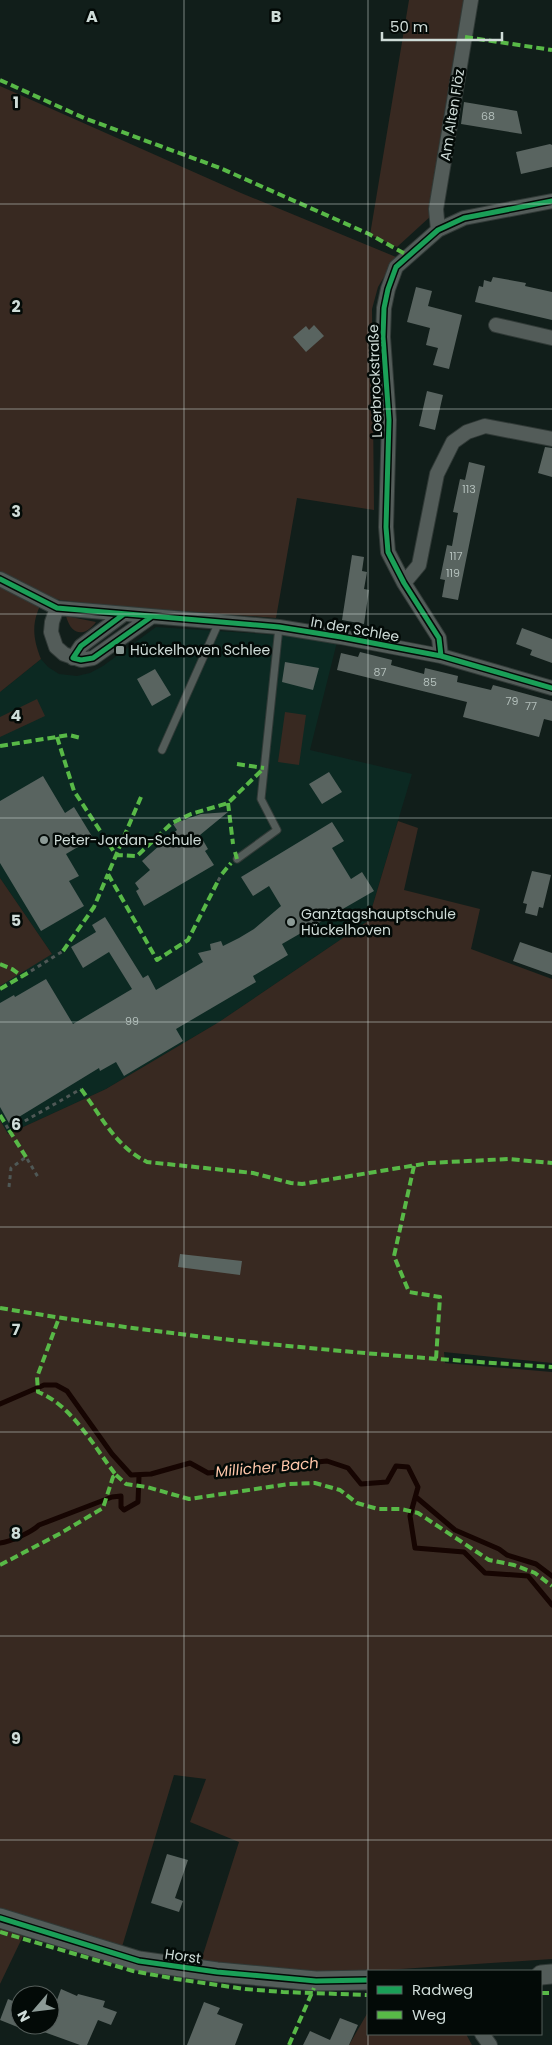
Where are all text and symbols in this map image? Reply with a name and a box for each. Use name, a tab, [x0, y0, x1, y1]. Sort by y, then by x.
text: A	[86, 5, 98, 28]
text: B	[271, 5, 281, 28]
scale bar	[382, 10, 502, 42]
text: 50 m	[390, 16, 428, 37]
street label: Am Alten Flöz	[435, 68, 469, 162]
text: 1	[13, 91, 19, 114]
house number: 68	[481, 108, 495, 124]
text: 2	[11, 295, 21, 318]
street label: Loerbrockstraße	[363, 324, 387, 438]
house number: 113	[462, 481, 476, 497]
text: 3	[11, 500, 21, 523]
house number: 117	[449, 548, 463, 564]
house number: 119	[446, 565, 460, 581]
street label: In der Schlee	[309, 611, 401, 647]
place label: Hückelhoven Schlee	[130, 640, 270, 660]
marker: Hückelhoven Schlee	[114, 644, 126, 656]
house number: 87	[374, 664, 386, 680]
house number: 85	[423, 674, 437, 690]
house number: 79	[506, 693, 519, 709]
house number: 77	[525, 698, 537, 714]
text: 4	[11, 704, 22, 727]
place label: Peter-Jordan-Schule	[54, 830, 202, 850]
marker: Peter-Jordan-Schule	[38, 834, 50, 846]
place label: Ganztagshauptschule Hückelhoven	[301, 904, 456, 940]
text: 5	[11, 909, 21, 932]
marker: Ganztagshauptschule Hückelhoven	[285, 916, 297, 928]
house number: 99	[125, 1013, 139, 1029]
text: 6	[11, 1113, 21, 1136]
text: 7	[12, 1318, 21, 1341]
water label: Millicher Bach	[214, 1452, 320, 1482]
text: 8	[11, 1522, 21, 1545]
text: 9	[11, 1727, 21, 1750]
street label: Horst	[164, 1944, 202, 1968]
legend	[367, 1970, 542, 2035]
text: Radweg	[412, 1979, 473, 2000]
north arrow	[10, 1985, 60, 2035]
text: Weg	[412, 2004, 446, 2025]
text: N	[12, 2007, 35, 2025]

